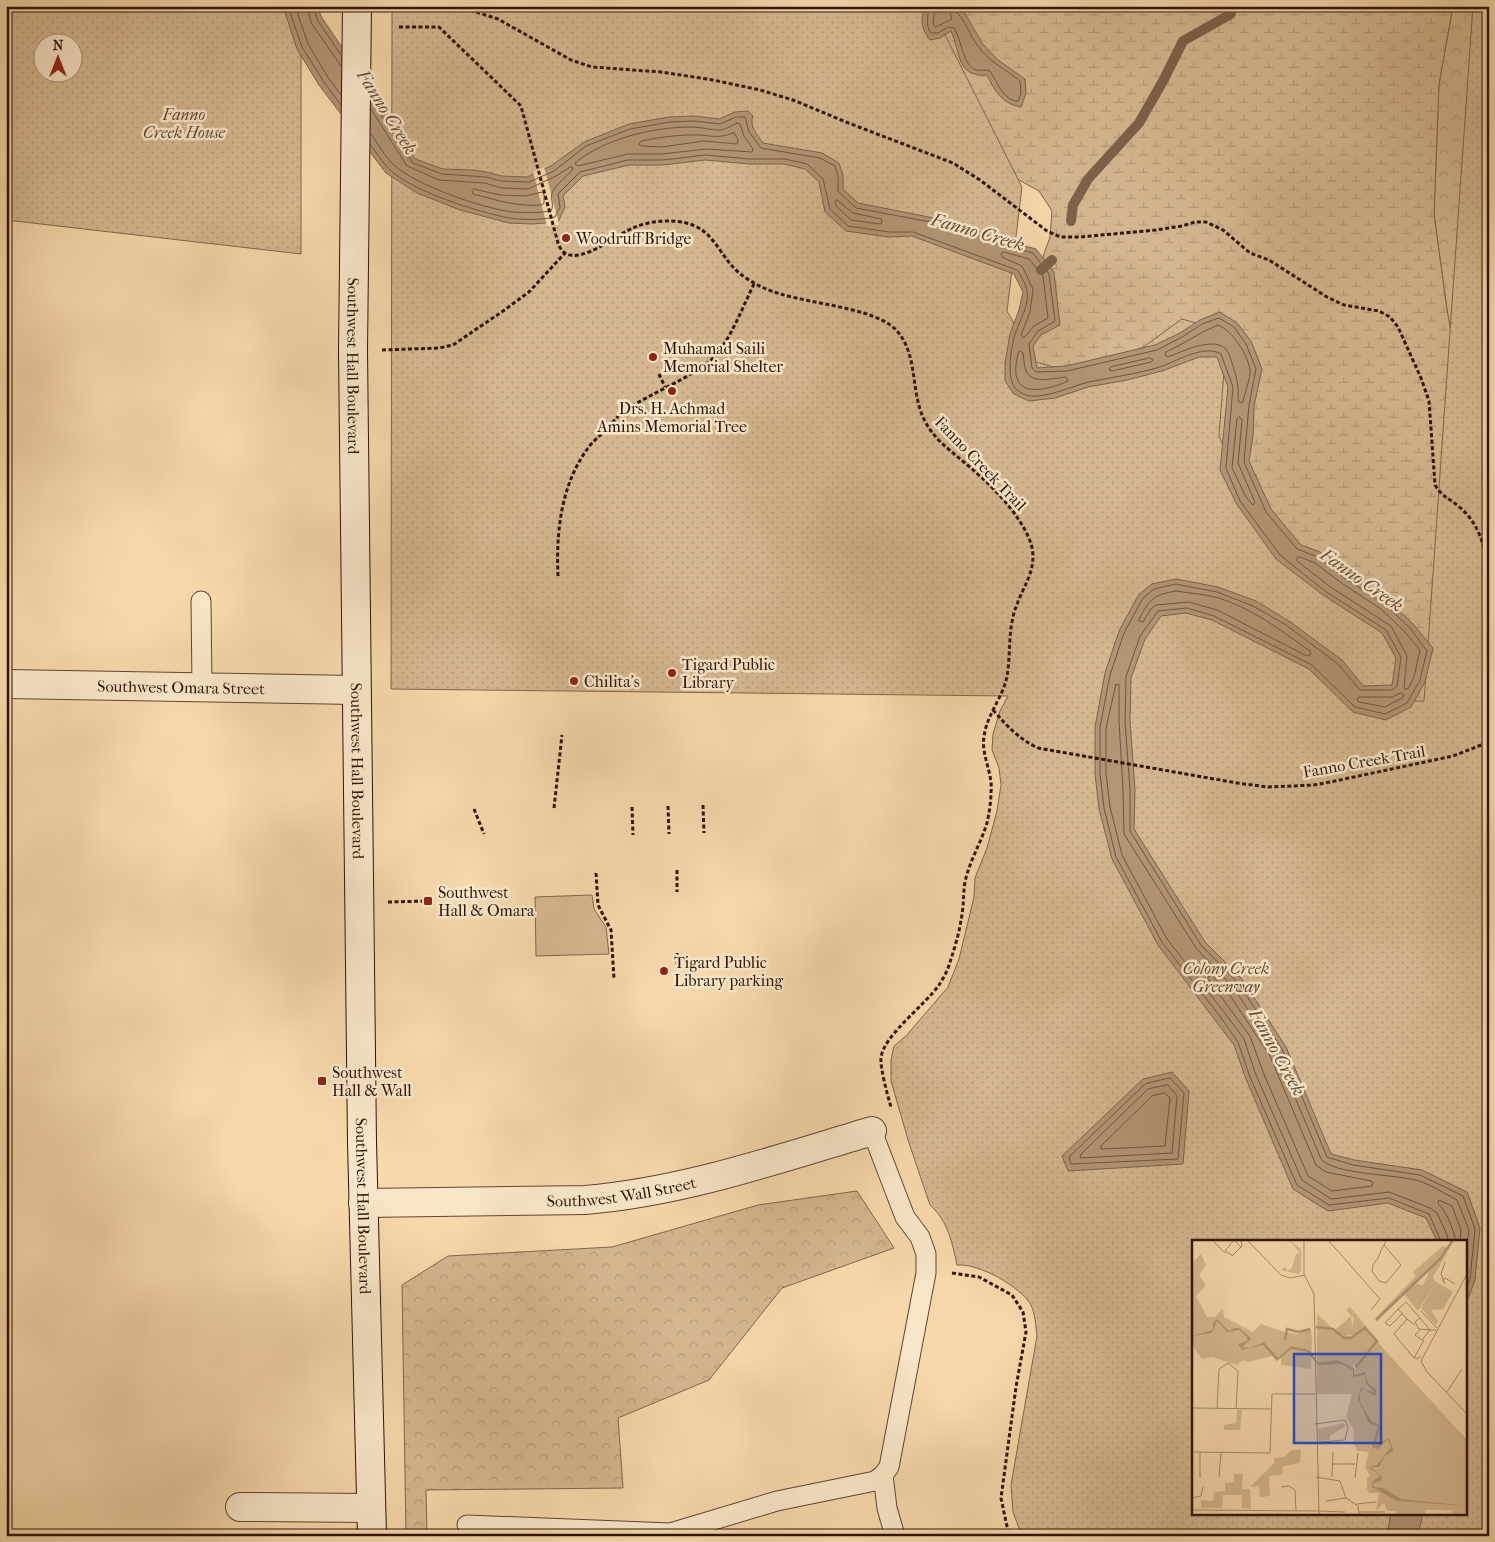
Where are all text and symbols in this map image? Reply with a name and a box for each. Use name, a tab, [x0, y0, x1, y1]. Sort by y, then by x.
north arrow	[32, 32, 82, 82]
text: N	[53, 37, 64, 54]
water label: Fanno Creek	[352, 65, 421, 159]
park label: Fanno Creek House	[143, 105, 226, 142]
water label: Fanno Creek	[928, 209, 1027, 256]
place label: Woodruff Bridge	[575, 229, 691, 248]
marker: Woodruff Bridge	[560, 232, 572, 244]
street label: Southwest Hall Boulevard	[343, 278, 363, 455]
place label: Muhamad Saili Memorial Shelter	[663, 339, 783, 376]
marker: Muhamad Saili Memorial Shelter	[647, 351, 659, 363]
marker: Drs. H. Achmad Amins Memorial Tree	[666, 385, 678, 397]
place label: Drs. H. Achmad Amins Memorial Tree	[596, 399, 747, 436]
street label: Fanno Creek Trail	[931, 412, 1031, 515]
water label: Fanno Creek	[1316, 544, 1407, 617]
place label: Tigard Public Library	[682, 655, 775, 692]
marker: Tigard Public Library	[666, 667, 678, 679]
place label: Chilita's	[584, 672, 640, 691]
marker: Chilita's	[568, 675, 580, 687]
street label: Southwest Omara Street	[97, 677, 265, 698]
street label: Southwest Hall Boulevard	[347, 683, 368, 860]
street label: Fanno Creek Trail	[1301, 741, 1427, 782]
place label: Southwest Hall & Omara	[438, 883, 535, 920]
marker: Southwest Hall & Omara	[422, 895, 434, 907]
place label: Tigard Public Library parking	[674, 953, 783, 990]
park label: Colony Creek Greenway	[1183, 959, 1269, 996]
marker: Tigard Public Library parking	[658, 965, 670, 977]
water label: Fanno Creek	[1244, 1004, 1309, 1099]
place label: Southwest Hall & Wall	[332, 1063, 412, 1100]
marker: Southwest Hall & Wall	[316, 1075, 328, 1087]
street label: Southwest Hall Boulevard	[352, 1117, 375, 1295]
street label: Southwest Wall Street	[546, 1173, 698, 1211]
inset map	[1192, 1240, 1468, 1514]

